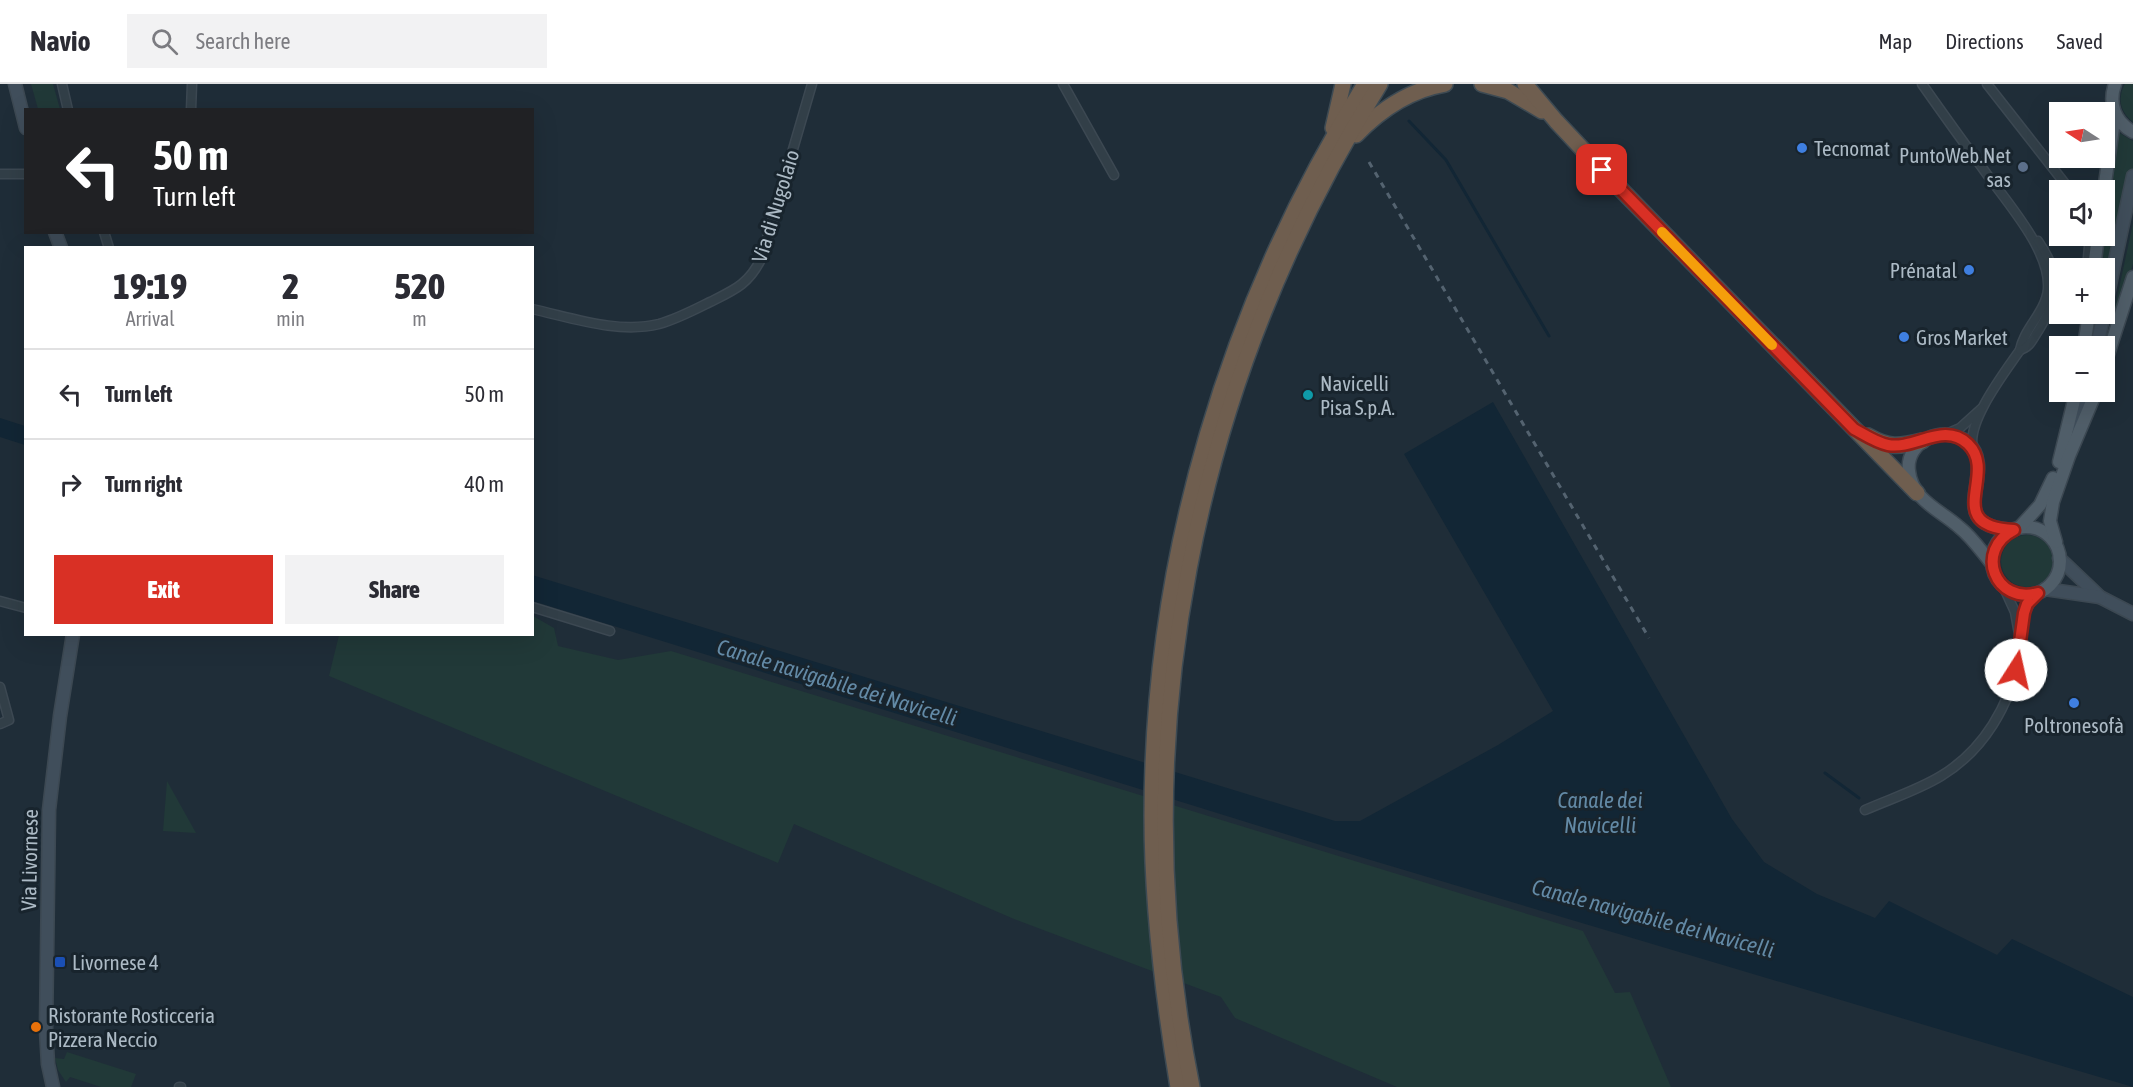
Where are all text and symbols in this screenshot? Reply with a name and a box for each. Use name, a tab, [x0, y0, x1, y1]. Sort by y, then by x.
search box	[127, 14, 547, 68]
text: Navio	[30, 25, 91, 57]
icon: search	[148, 25, 181, 58]
text: Search here	[196, 28, 291, 54]
text: Map	[1878, 29, 1912, 53]
text: Directions	[1945, 29, 2024, 53]
text: Saved	[2057, 29, 2103, 53]
north arrow	[2049, 102, 2115, 168]
map controls	[2049, 102, 2115, 402]
text: 50 m	[153, 131, 228, 179]
icon: left	[54, 132, 132, 210]
place label: Tecnomat	[1814, 136, 1890, 160]
marker: Tecnomat	[1795, 141, 1809, 155]
place label: PuntoWeb.Net sas	[1899, 143, 2011, 191]
pin	[1576, 144, 1627, 195]
street label: Via di Nugolaio	[746, 147, 804, 265]
icon: arrive	[1585, 153, 1618, 186]
marker: PuntoWeb.Net sas	[2016, 160, 2030, 174]
button: sound	[2049, 180, 2115, 246]
text: Turn left	[153, 181, 236, 212]
place label: Prénatal	[1890, 258, 1957, 282]
button: +	[2049, 258, 2115, 324]
marker: Prénatal	[1962, 263, 1976, 277]
text: 19:19	[113, 265, 187, 307]
text: 2	[282, 265, 299, 307]
text: 520	[394, 265, 445, 307]
text: Arrival	[126, 307, 175, 330]
text: min	[276, 307, 305, 330]
text: m	[412, 307, 427, 330]
place label: Gros Market	[1916, 325, 2008, 349]
marker: Gros Market	[1897, 330, 1911, 344]
button: −	[2049, 336, 2115, 402]
place label: Navicelli Pisa S.p.A.	[1320, 371, 1395, 419]
icon: left	[54, 378, 87, 411]
text: Turn left	[105, 381, 172, 407]
text: 50 m	[464, 381, 504, 407]
marker: Navicelli Pisa S.p.A.	[1301, 388, 1315, 402]
icon: right	[54, 468, 87, 501]
text: Turn right	[105, 471, 182, 497]
text: 40 m	[464, 471, 504, 497]
button: Exit	[54, 555, 273, 624]
button: Share	[285, 555, 504, 624]
water label: Canale navigabile dei Navicelli	[714, 633, 960, 731]
position arrow	[1984, 638, 2048, 702]
marker: Poltronesofà	[2067, 696, 2081, 710]
place label: Poltronesofà	[2024, 713, 2124, 737]
water label: Canale dei Navicelli	[1557, 787, 1643, 838]
street label: Via Livornese	[16, 809, 42, 911]
water label: Canale navigabile dei Navicelli	[1529, 873, 1777, 963]
place label: Livornese 4	[72, 950, 159, 974]
marker: Livornese 4	[53, 955, 67, 969]
place label: Ristorante Rosticceria Pizzera Neccio	[48, 1003, 215, 1051]
marker: Ristorante Rosticceria Pizzera Neccio	[29, 1020, 43, 1034]

